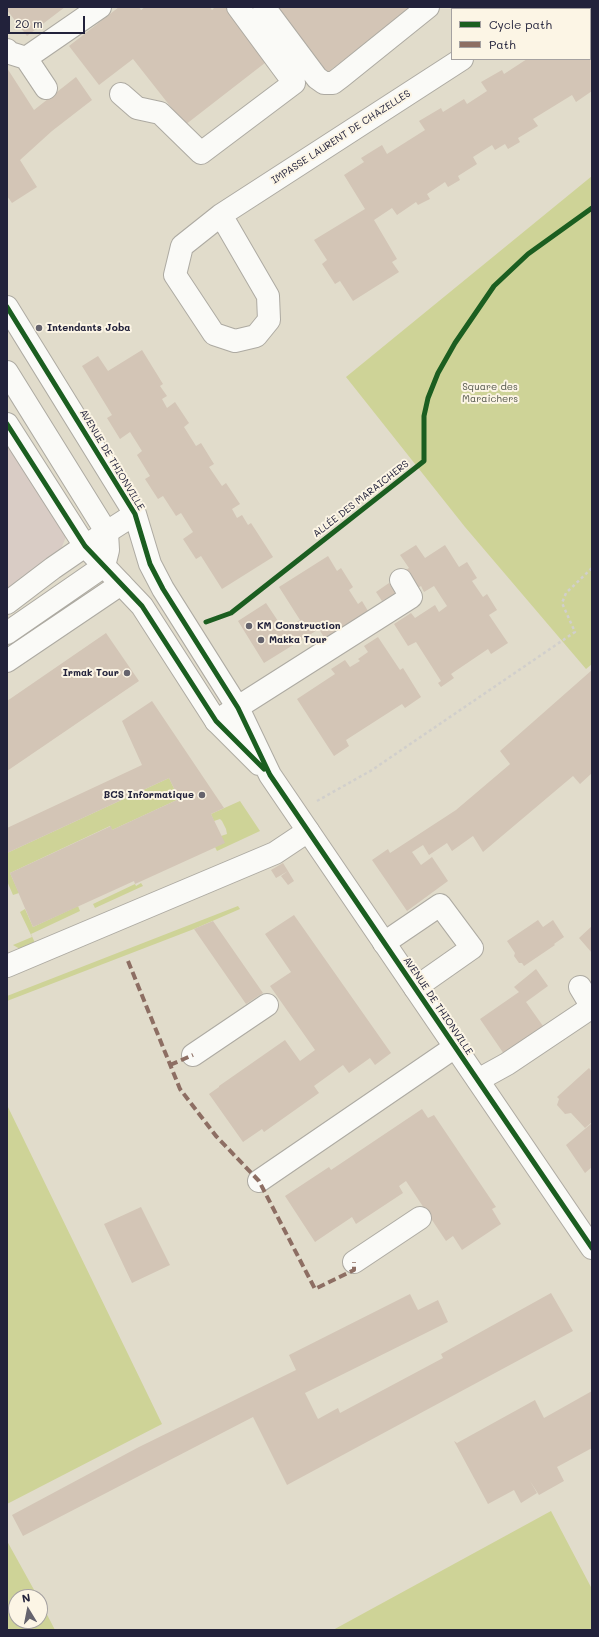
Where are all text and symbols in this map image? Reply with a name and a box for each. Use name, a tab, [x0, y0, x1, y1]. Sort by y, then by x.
scale bar	[10, 8, 87, 34]
legend	[451, 8, 591, 60]
text: 20 m	[15, 15, 43, 31]
text: Cycle path	[489, 16, 552, 32]
text: Path	[489, 36, 516, 52]
street label: IMPASSE LAURENT DE CHAZELLES	[269, 88, 413, 186]
place label: Intendants Joba	[47, 322, 130, 334]
marker: Intendants Joba	[34, 323, 44, 333]
park label: Square des Maraichers	[462, 381, 518, 404]
street label: AVENUE DE THIONVILLE	[77, 407, 147, 513]
street label: ALLÉE DES MARAICHERS	[311, 458, 411, 540]
place label: KM Construction	[257, 620, 341, 632]
marker: KM Construction	[244, 621, 254, 631]
place label: Makka Tour	[269, 634, 327, 646]
marker: Makka Tour	[256, 635, 266, 645]
place label: Irmak Tour	[63, 667, 119, 679]
marker: Irmak Tour	[122, 668, 132, 678]
place label: BCS Informatique	[104, 789, 194, 801]
marker: BCS Informatique	[197, 790, 207, 800]
street label: AVENUE DE THIONVILLE	[401, 955, 475, 1057]
north arrow	[8, 1589, 48, 1629]
text: N	[21, 1590, 31, 1606]

